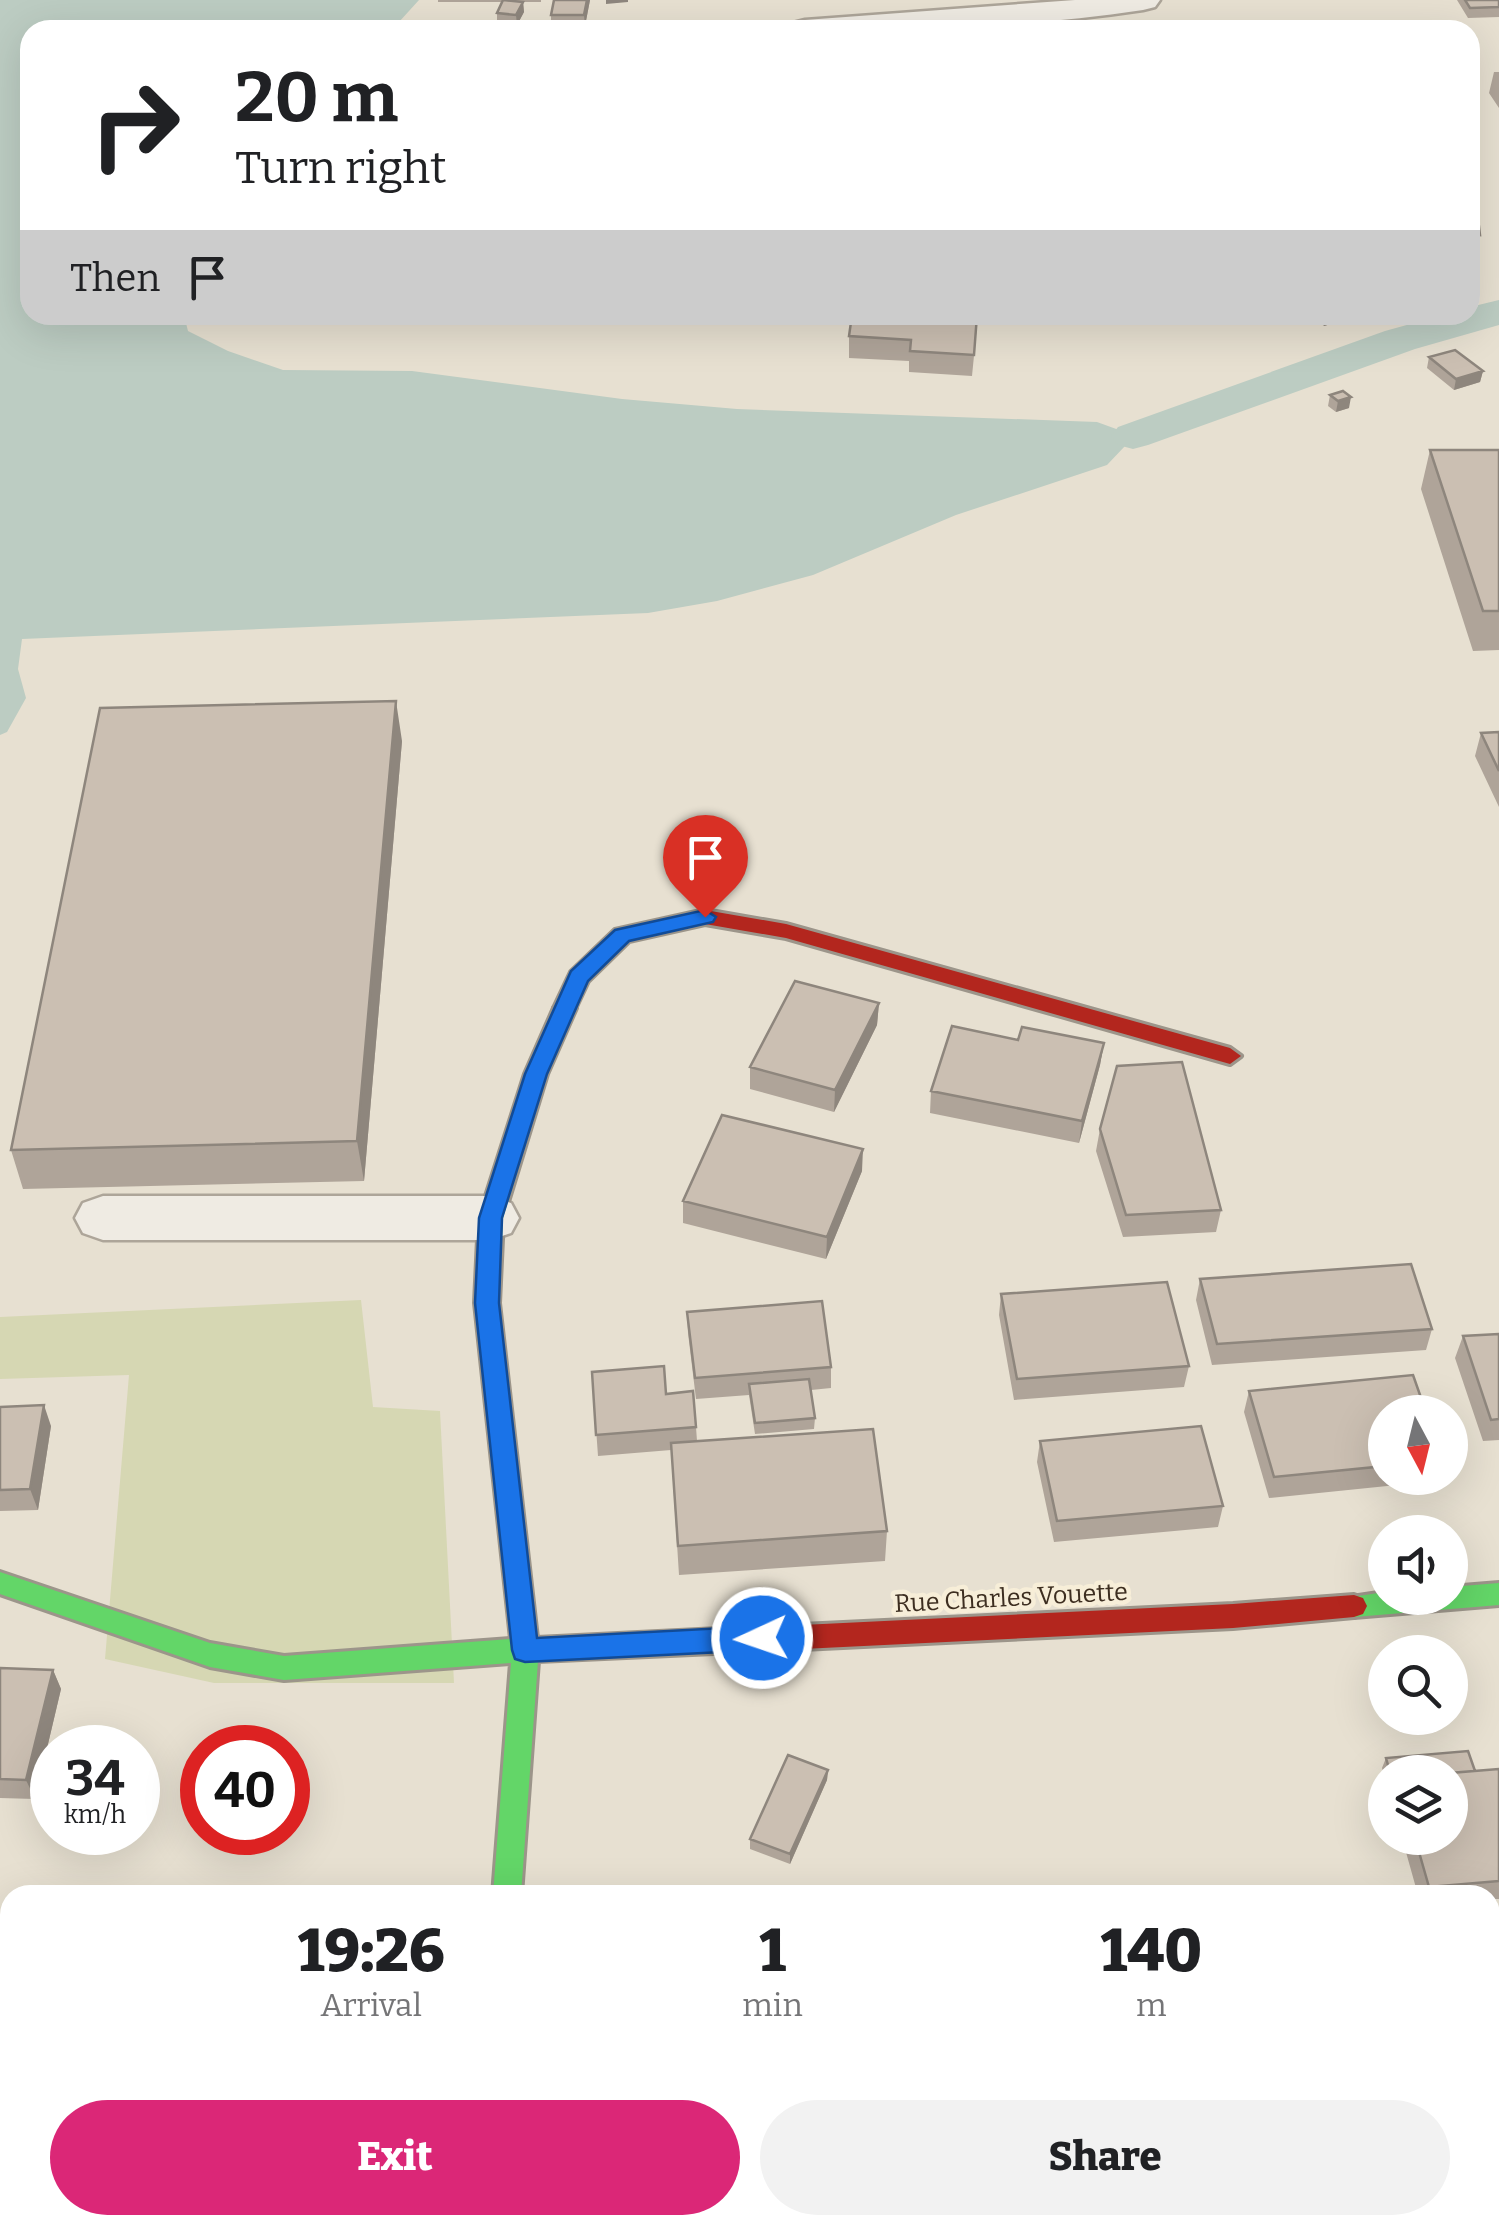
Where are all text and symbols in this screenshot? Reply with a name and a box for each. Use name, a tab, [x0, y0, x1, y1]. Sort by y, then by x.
text: 20 m	[235, 56, 398, 140]
icon: right	[70, 60, 200, 190]
text: Turn right	[235, 141, 447, 195]
icon: arrive	[180, 250, 235, 305]
text: Then	[70, 255, 160, 301]
pin	[663, 815, 748, 918]
icon: arrive	[678, 830, 733, 885]
north arrow	[1368, 1395, 1468, 1495]
map controls	[1368, 1395, 1468, 1855]
button: sound	[1368, 1515, 1468, 1615]
street label: Rue Charles Vouette	[894, 1577, 1128, 1619]
position arrow	[710, 1586, 814, 1690]
button: search	[1368, 1635, 1468, 1735]
speed limit sign: 40	[180, 1725, 310, 1855]
text: 34	[65, 1748, 125, 1808]
button: layers	[1368, 1755, 1468, 1855]
text: km/h	[64, 1800, 126, 1830]
text: 19:26	[298, 1915, 445, 1987]
text: 1	[759, 1915, 786, 1987]
text: 140	[1100, 1915, 1202, 1987]
text: Arrival	[320, 1986, 422, 2024]
text: min	[742, 1986, 803, 2024]
text: m	[1136, 1986, 1167, 2024]
button: Exit	[50, 2100, 740, 2215]
button: Share	[760, 2100, 1450, 2215]

